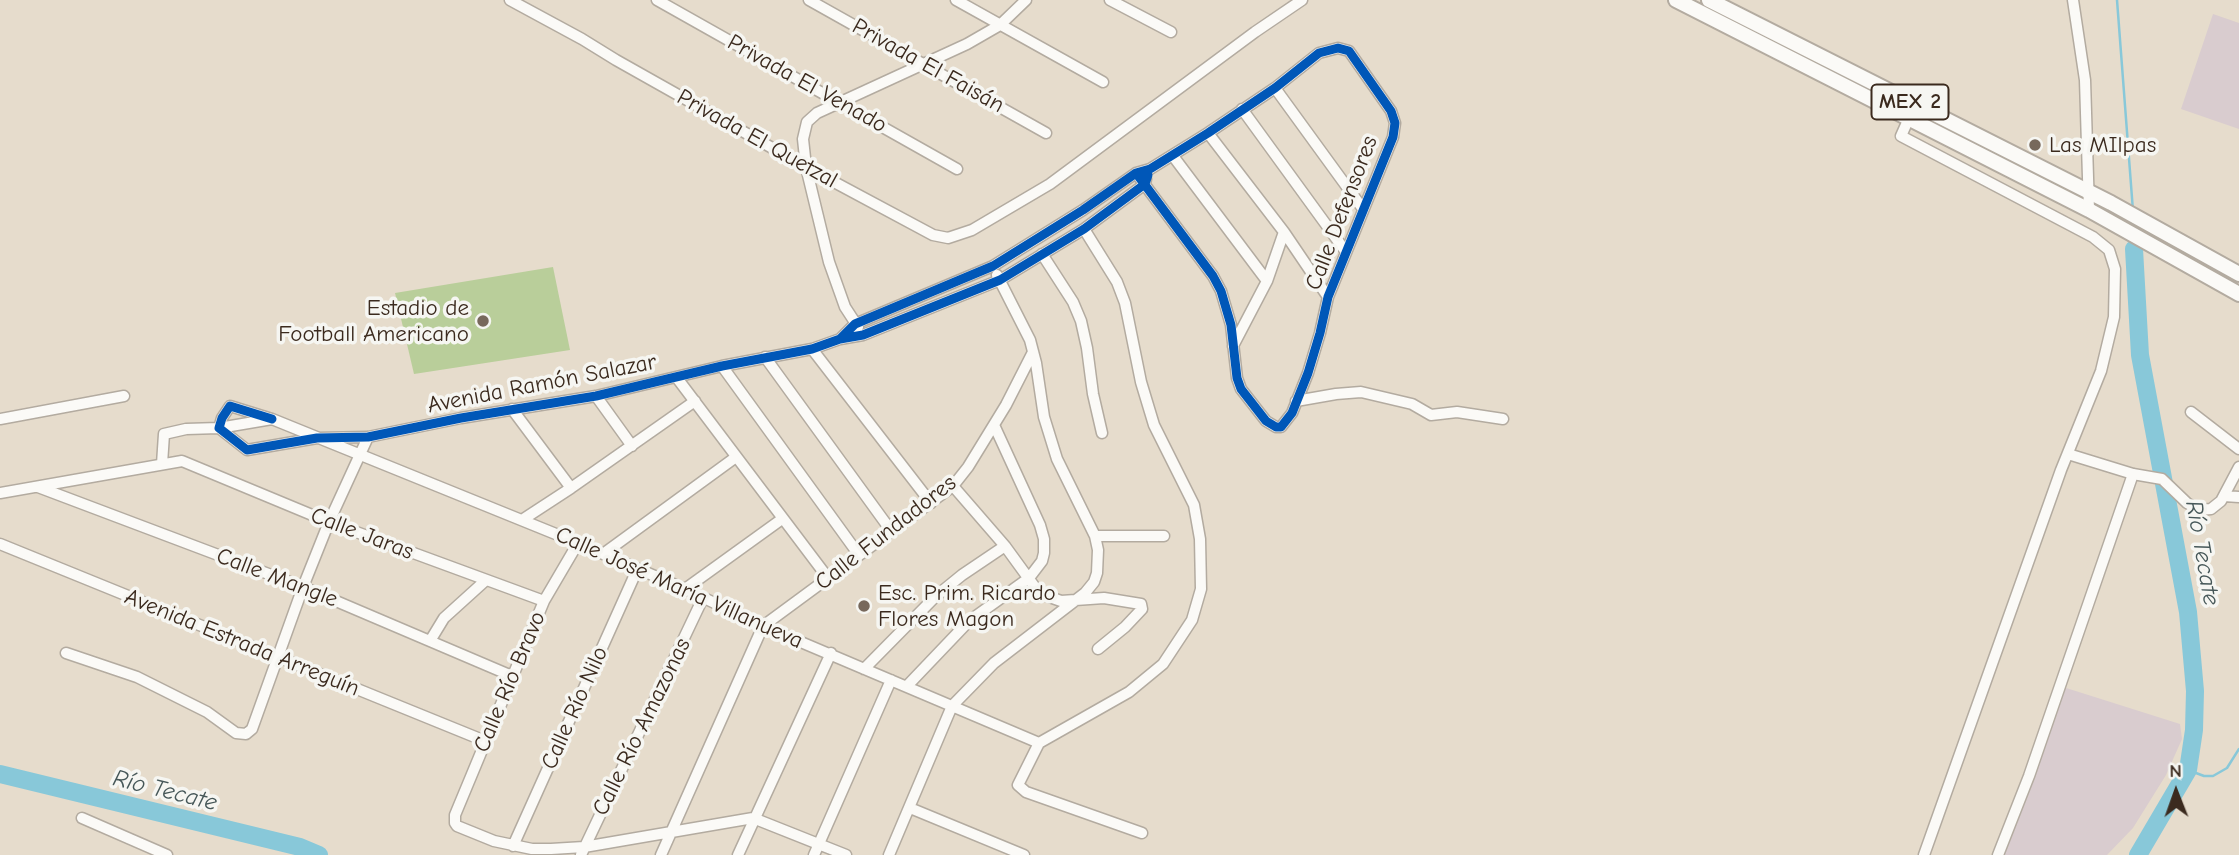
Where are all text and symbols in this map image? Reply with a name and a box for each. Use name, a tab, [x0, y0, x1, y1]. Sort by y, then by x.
street label: Privada El Faisán	[847, 13, 1009, 119]
street label: Privada El Venado	[722, 29, 892, 139]
street label: Privada El Quetzal	[672, 84, 842, 194]
road number: MEX 2	[1871, 84, 1948, 119]
place label: Las MIlpas	[2049, 131, 2156, 159]
street label: Calle Defensores	[1300, 132, 1384, 294]
marker: Las MIlpas	[2027, 137, 2043, 153]
place label: Estadio de Football Americano	[278, 294, 469, 348]
marker: Estadio de Football Americano	[475, 313, 491, 329]
street label: Avenida Ramón Salazar	[425, 348, 659, 420]
street label: Calle Fundadores	[810, 469, 962, 597]
water label: Río Tecate	[2179, 498, 2225, 608]
street label: Calle Jaras	[307, 502, 417, 566]
street label: Calle José María Villanueva	[551, 521, 807, 655]
street label: Calle Mangle	[212, 542, 342, 614]
place label: Esc. Prim. Ricardo Flores Magon	[878, 579, 1056, 633]
street label: Avenida Estrada Arreguín	[121, 583, 363, 703]
marker: Esc. Prim. Ricardo Flores Magon	[856, 598, 872, 614]
street label: Calle Río Bravo	[468, 607, 552, 757]
street label: Calle Río Amazonas	[587, 634, 697, 820]
street label: Calle Río Nilo	[536, 642, 614, 774]
north arrow	[2141, 757, 2211, 827]
text: N	[2169, 760, 2182, 782]
water label: Río Tecate	[110, 764, 220, 818]

